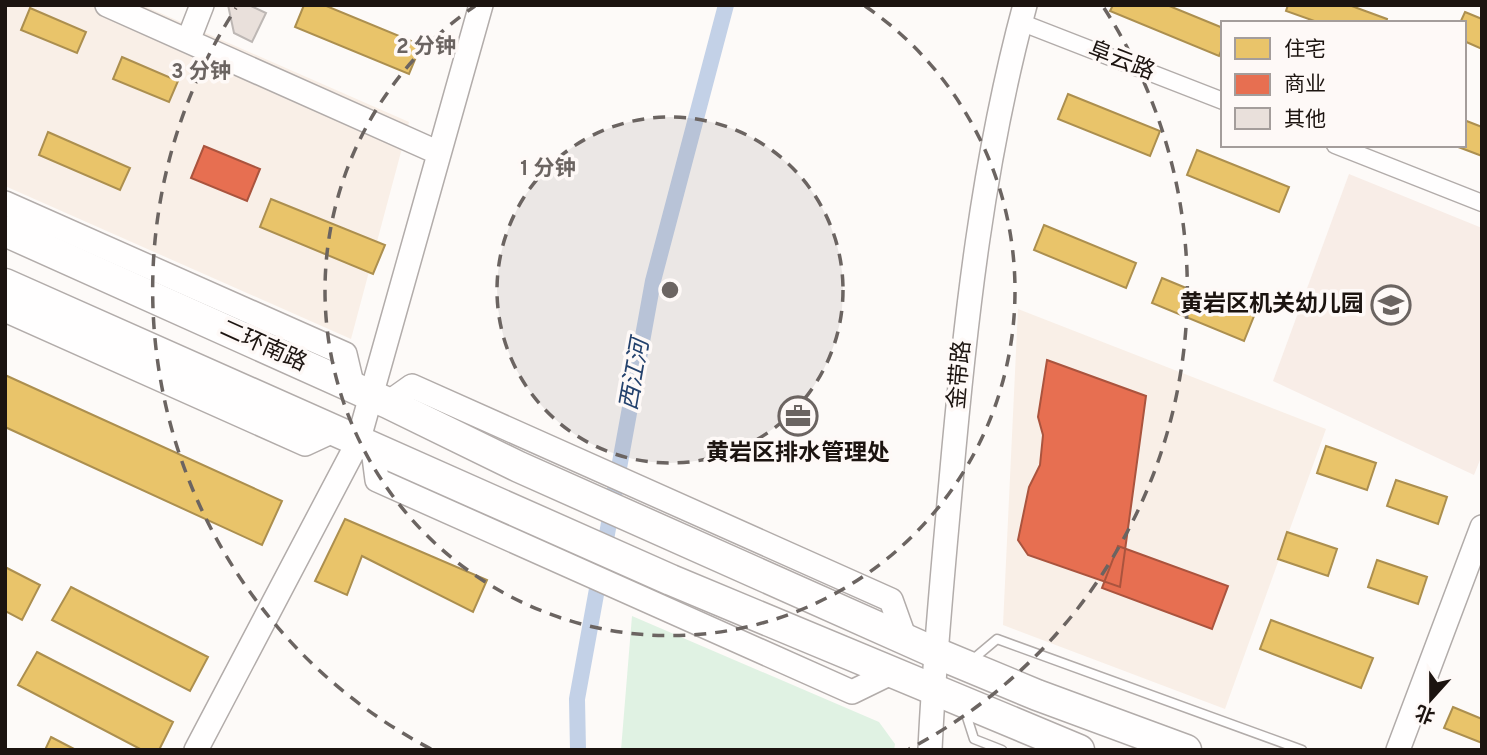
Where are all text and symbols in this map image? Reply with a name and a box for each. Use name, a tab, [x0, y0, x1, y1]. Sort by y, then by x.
legend	[1221, 21, 1466, 147]
text: 2 分钟	[396, 34, 456, 61]
street label: 阜云路	[1084, 36, 1158, 88]
text: 住宅	[1284, 37, 1326, 64]
text: 3 分钟	[171, 59, 231, 86]
text: 商业	[1284, 72, 1326, 99]
text: 其他	[1284, 107, 1326, 134]
text: 1 分钟	[520, 156, 576, 183]
centre of rings	[658, 278, 682, 302]
school or university icon: 黄岩区机关幼儿园	[1370, 284, 1412, 326]
place label: 黄岩区机关幼儿园	[1180, 291, 1364, 320]
street label: 二环南路	[215, 315, 311, 379]
water label: 西江河	[615, 333, 658, 413]
street label: 金带路	[944, 339, 978, 411]
office icon: 黄岩区排水管理处	[777, 395, 819, 437]
place label: 黄岩区排水管理处	[706, 440, 890, 469]
north arrow	[1396, 664, 1466, 734]
text: 北	[1412, 698, 1439, 728]

